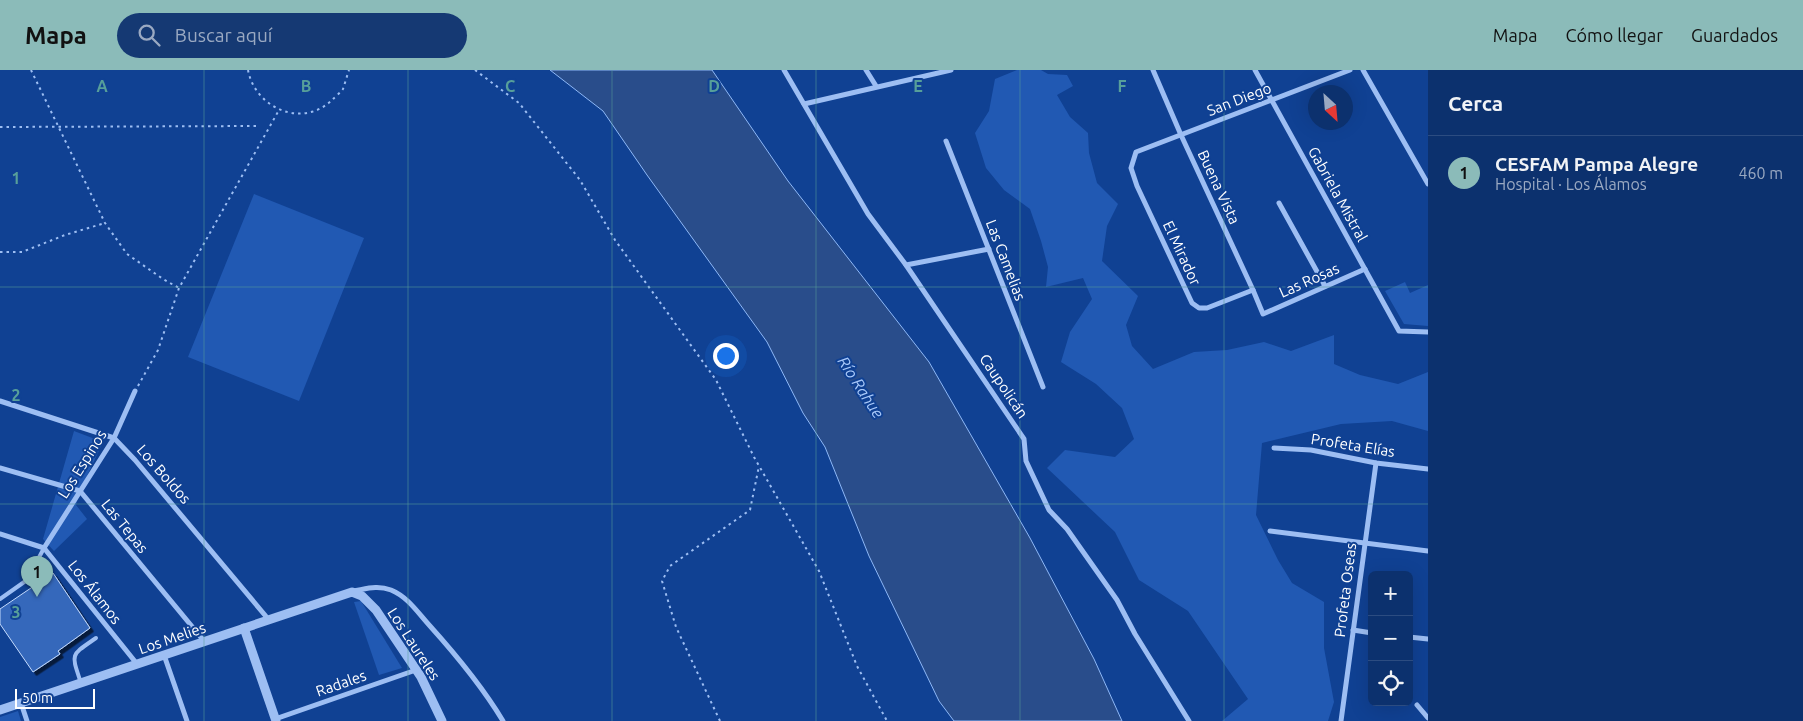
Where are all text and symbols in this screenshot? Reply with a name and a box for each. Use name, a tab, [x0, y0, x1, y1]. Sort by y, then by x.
search box	[117, 13, 467, 58]
icon: search	[135, 21, 163, 49]
text: Mapa	[25, 22, 87, 49]
text: Buscar aquí	[175, 24, 272, 46]
text: Mapa	[1493, 25, 1538, 45]
text: Cómo llegar	[1566, 25, 1663, 45]
text: Guardados	[1691, 25, 1778, 45]
text: A	[96, 77, 108, 95]
text: B	[301, 77, 311, 95]
text: C	[505, 77, 515, 95]
text: D	[708, 77, 720, 95]
text: E	[913, 77, 923, 95]
text: F	[1118, 77, 1127, 95]
street label: San Diego	[1204, 79, 1274, 119]
north arrow	[1308, 85, 1353, 130]
text: Cerca	[1448, 91, 1503, 115]
street label: Gabriela Mistral	[1305, 144, 1371, 244]
street label: Buena Vista	[1194, 147, 1244, 227]
text: CESFAM Pampa Alegre	[1495, 153, 1698, 175]
text: 1	[1459, 164, 1469, 182]
text: 460 m	[1738, 164, 1783, 182]
text: 1	[11, 169, 21, 187]
text: Hospital · Los Álamos	[1495, 175, 1647, 193]
street label: Las Camelias	[983, 217, 1029, 303]
street label: El Mirador	[1160, 218, 1204, 288]
street label: Las Rosas	[1276, 259, 1342, 301]
your location	[713, 343, 739, 369]
street label: Caupolicán	[976, 351, 1032, 421]
water label: Río Rahue	[834, 353, 888, 421]
text: 2	[11, 386, 21, 404]
street label: Los Espinos	[54, 427, 110, 501]
street label: Profeta Elías	[1310, 430, 1396, 460]
street label: Los Boldos	[134, 441, 194, 507]
street label: Las Tepas	[98, 496, 152, 556]
street label: Profeta Oseas	[1331, 542, 1359, 638]
pin: 1	[21, 556, 53, 597]
street label: Los Álamos	[65, 557, 125, 627]
map controls	[1368, 571, 1413, 706]
button: +	[1368, 571, 1413, 616]
text: 3	[11, 603, 21, 621]
street label: Los Laureles	[384, 605, 444, 683]
button: −	[1368, 616, 1413, 661]
street label: Los Melies	[136, 619, 208, 657]
button: locate	[1368, 661, 1413, 706]
street label: Radales	[314, 666, 368, 700]
scale bar	[15, 686, 95, 709]
text: 50 m	[22, 690, 53, 706]

